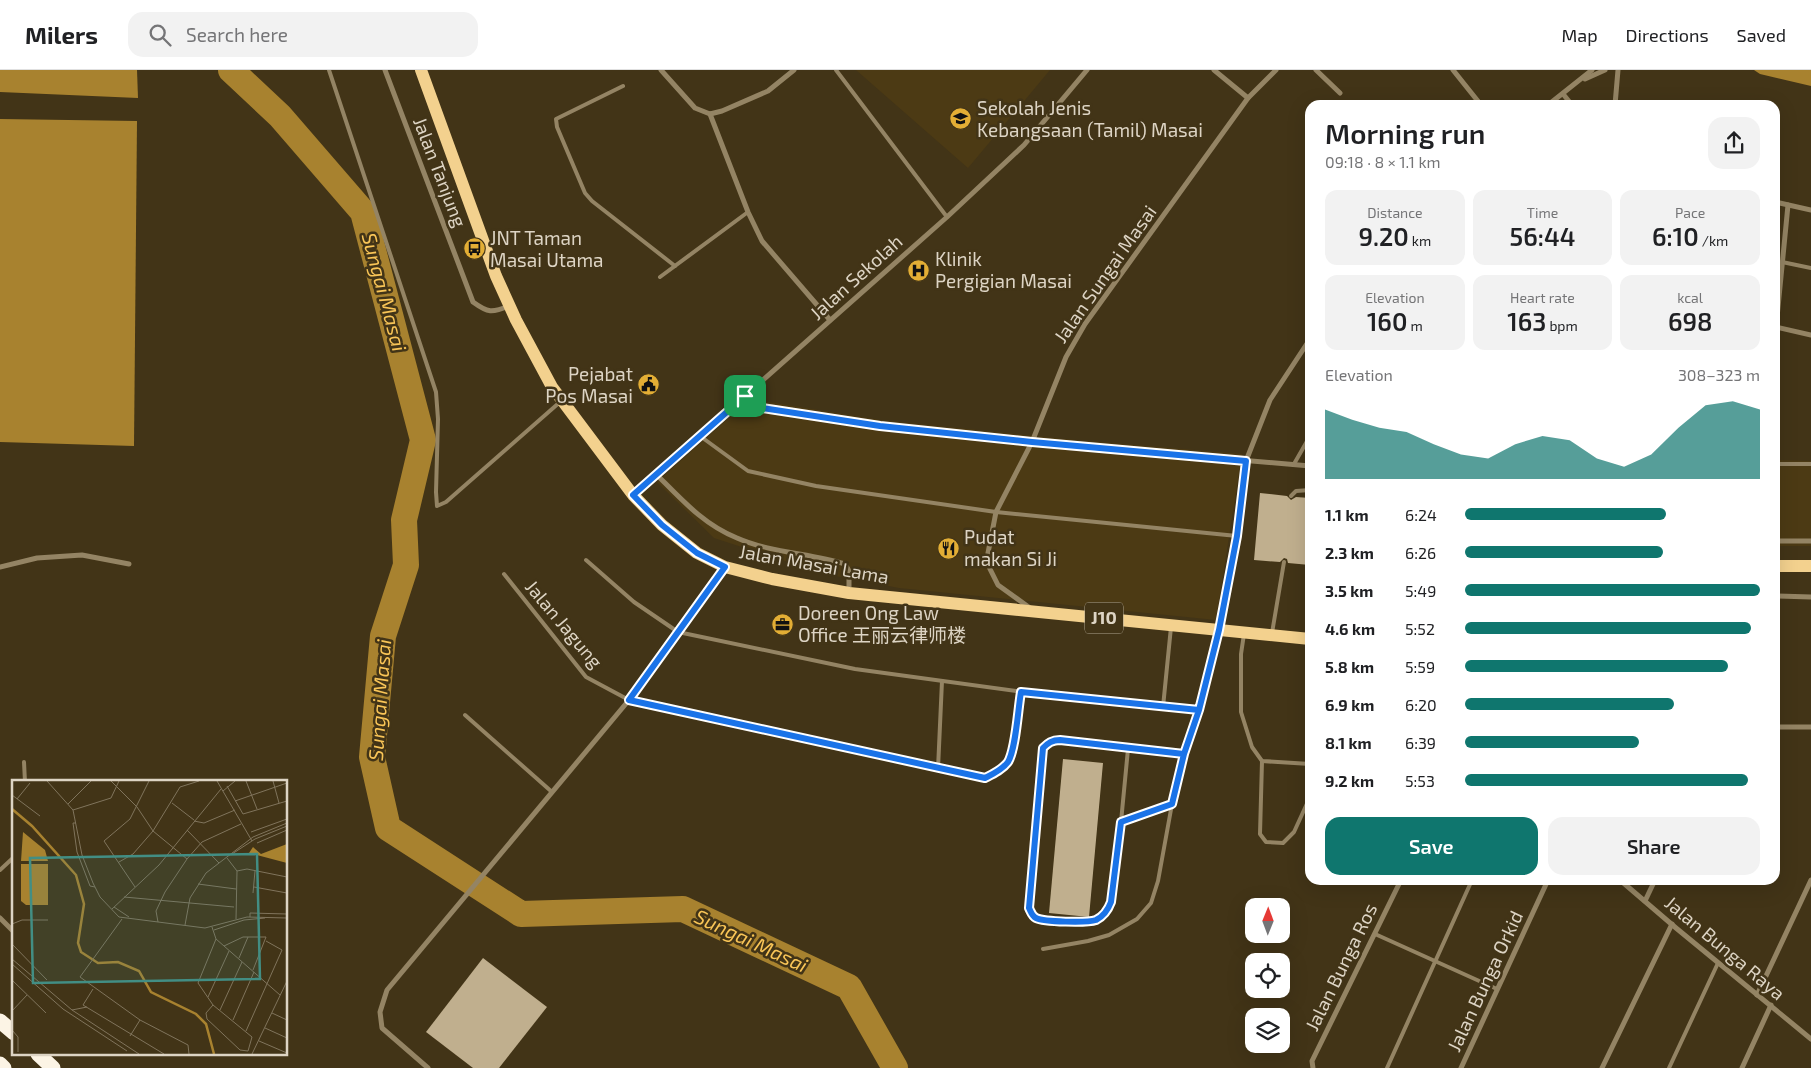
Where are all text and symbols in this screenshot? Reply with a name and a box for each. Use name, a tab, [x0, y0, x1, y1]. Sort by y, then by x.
search box	[128, 12, 478, 57]
text: Milers	[25, 20, 98, 49]
icon: search	[146, 21, 174, 49]
text: Search here	[186, 23, 288, 46]
text: Map	[1561, 24, 1598, 46]
text: Directions	[1626, 24, 1709, 46]
text: Saved	[1737, 24, 1786, 46]
place label: Sekolah Jenis Kebangsaan (Tamil) Masai	[977, 96, 1203, 141]
school or university icon: Sekolah Jenis Kebangsaan (Tamil) Masai	[949, 107, 973, 131]
street label: Jalan Tanjung	[409, 114, 472, 230]
text: Morning run	[1325, 116, 1485, 150]
button: share	[1708, 117, 1760, 169]
text: 09:18 · 8 × 1.1 km	[1325, 152, 1441, 171]
street label: Jalan Sungai Masai	[1049, 201, 1161, 347]
text: Distance	[1367, 204, 1422, 221]
text: Time	[1527, 204, 1558, 221]
text: Pace	[1675, 204, 1705, 221]
text: 9.20	[1358, 221, 1409, 251]
text: 56:44	[1510, 221, 1575, 251]
text: 6:10	[1652, 221, 1699, 251]
place label: JNT Taman Masai Utama	[490, 226, 604, 271]
street label: Jalan Sekolah	[805, 229, 907, 324]
water label: Sungai Masai	[358, 230, 412, 354]
text: km	[1409, 232, 1431, 249]
text: /km	[1699, 232, 1728, 249]
bus stop icon: JNT Taman Masai Utama	[462, 237, 486, 261]
place label: Klinik Pergigian Masai	[935, 247, 1072, 292]
hospital icon: Klinik Pergigian Masai	[907, 258, 931, 282]
text: Elevation	[1365, 289, 1425, 306]
text: Heart rate	[1510, 289, 1575, 306]
text: kcal	[1677, 289, 1703, 306]
text: 160	[1367, 306, 1407, 336]
text: 163	[1507, 306, 1546, 336]
text: 698	[1668, 306, 1712, 336]
text: m	[1407, 317, 1423, 334]
text: bpm	[1546, 317, 1578, 334]
place label: Pejabat Pos Masai	[545, 362, 633, 407]
text: Elevation	[1325, 365, 1393, 384]
text: 308–323 m	[1678, 365, 1760, 384]
public building icon: Pejabat Pos Masai	[637, 373, 661, 397]
pin	[724, 375, 766, 417]
icon: arrive	[731, 382, 759, 410]
text: 1.1 km	[1325, 505, 1369, 524]
text: 6:24	[1405, 505, 1437, 524]
place label: Pudat makan Si Ji	[964, 525, 1057, 570]
restaurant icon: Pudat makan Si Ji	[936, 536, 960, 560]
street label: Jalan Masai Lama	[737, 539, 891, 588]
text: 2.3 km	[1325, 543, 1374, 562]
text: 6:26	[1405, 543, 1436, 562]
street label: Jalan Jagung	[521, 575, 608, 673]
text: 3.5 km	[1325, 581, 1373, 600]
text: 5:49	[1405, 581, 1436, 600]
place label: Doreen Ong Law Office 王丽云律师楼	[798, 601, 966, 646]
road number: J10	[1085, 602, 1123, 634]
office icon: Doreen Ong Law Office 王丽云律师楼	[770, 612, 794, 636]
text: 4.6 km	[1325, 619, 1375, 638]
text: 5:52	[1405, 619, 1435, 638]
water label: Sungai Masai	[363, 638, 395, 762]
text: 5.8 km	[1325, 657, 1374, 676]
text: 5:59	[1405, 657, 1435, 676]
text: 6.9 km	[1325, 695, 1374, 714]
text: 6:20	[1405, 695, 1437, 714]
text: 8.1 km	[1325, 733, 1372, 752]
text: 6:39	[1405, 733, 1436, 752]
text: 9.2 km	[1325, 771, 1374, 790]
text: 5:53	[1405, 771, 1435, 790]
inset map	[12, 780, 288, 1056]
button: Save	[1325, 817, 1538, 875]
button: Share	[1548, 817, 1760, 875]
street label: Jalan Bunga Raya	[1661, 891, 1790, 1005]
north arrow	[1245, 898, 1290, 942]
map controls	[1245, 898, 1290, 1053]
street label: Jalan Bunga Ros	[1300, 899, 1381, 1034]
water label: Sungai Masai	[691, 903, 812, 977]
street label: Jalan Bunga Orkid	[1442, 907, 1527, 1055]
button: locate	[1245, 953, 1290, 998]
button: layers	[1245, 1008, 1290, 1053]

